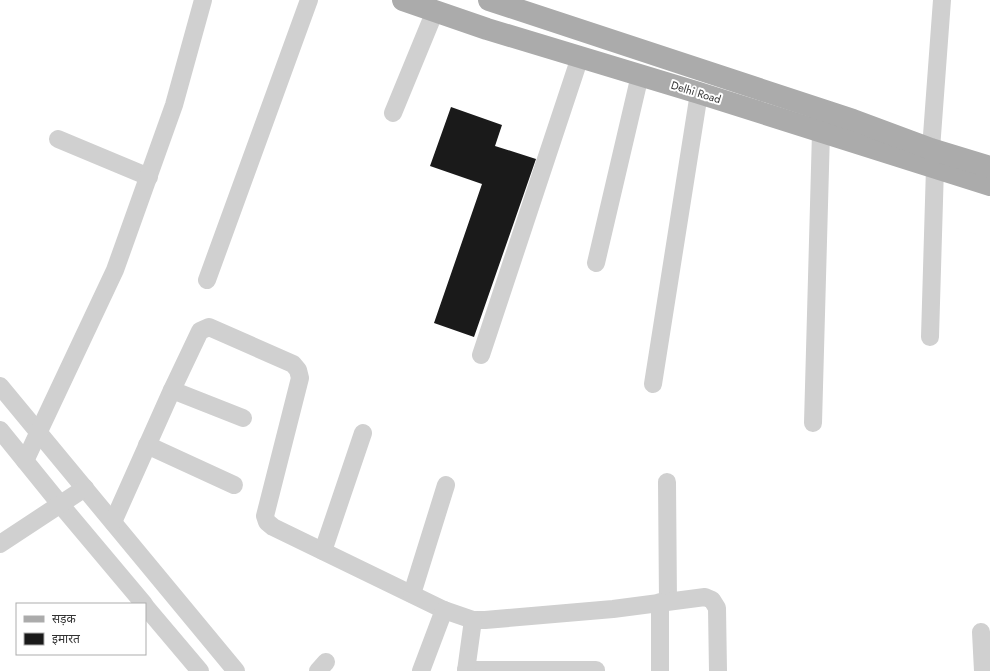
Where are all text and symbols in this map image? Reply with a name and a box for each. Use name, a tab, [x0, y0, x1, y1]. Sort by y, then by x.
street label: Delhi Road	[669, 77, 723, 107]
legend	[16, 603, 146, 655]
text: सड़क	[52, 610, 77, 628]
text: इमारत	[52, 630, 81, 648]

